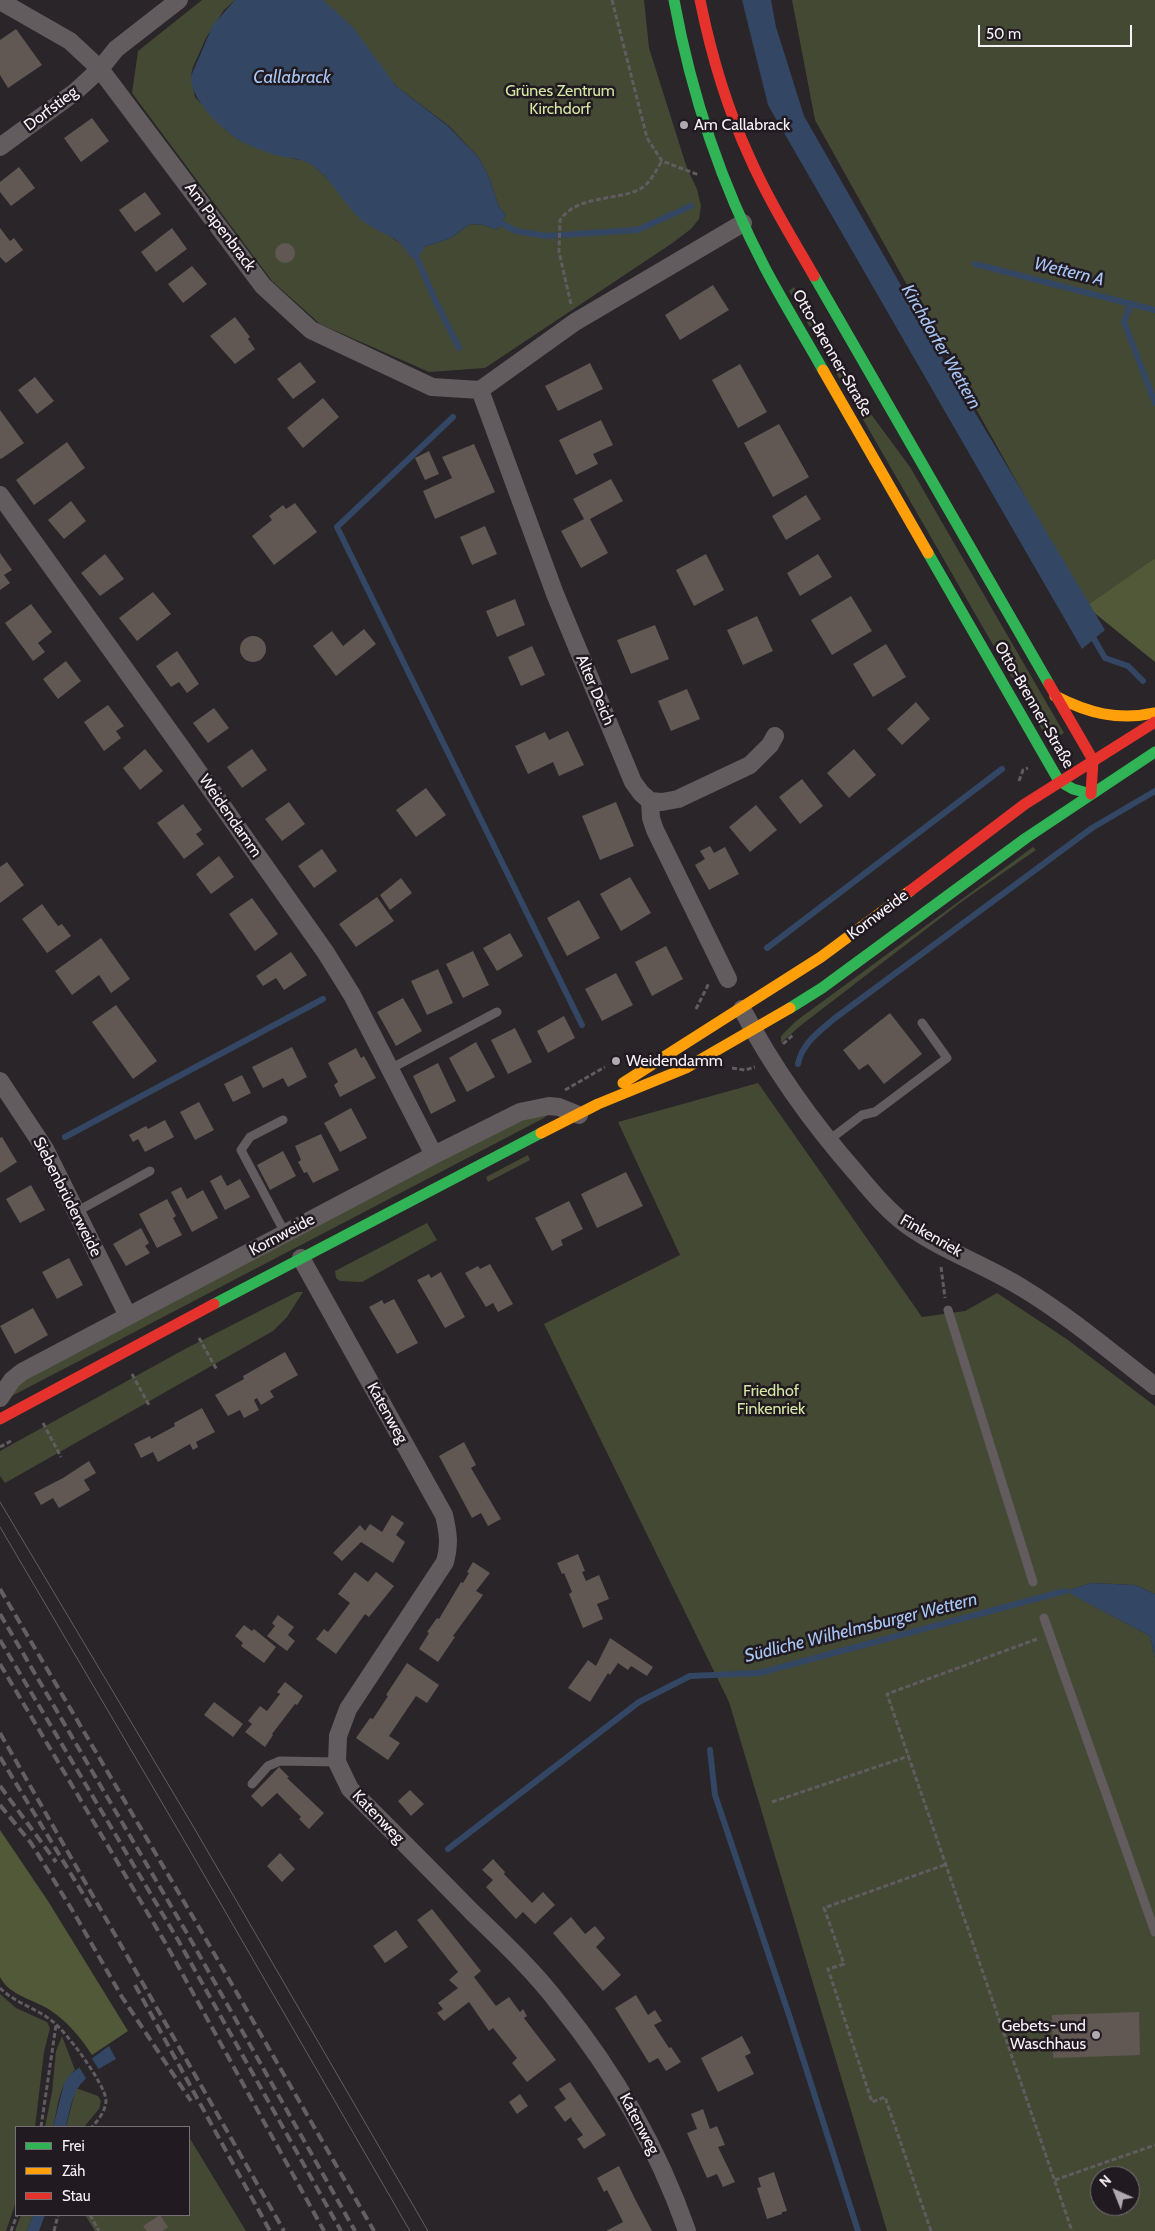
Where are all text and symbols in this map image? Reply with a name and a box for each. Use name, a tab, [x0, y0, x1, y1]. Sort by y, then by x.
scale bar	[980, 15, 1134, 47]
text: 50 m	[986, 25, 1021, 43]
water label: Callabrack	[253, 67, 331, 89]
park label: Grünes Zentrum Kirchdorf	[505, 81, 615, 119]
street label: Dorfstieg	[20, 83, 82, 135]
place label: Am Callabrack	[694, 115, 790, 135]
marker: Am Callabrack	[678, 119, 690, 131]
street label: Am Papenbrack	[180, 179, 260, 275]
water label: Wettern A	[1032, 253, 1106, 291]
water label: Kirchdorfer Wettern	[897, 281, 985, 413]
street label: Otto-Brenner-Straße	[788, 286, 876, 420]
street label: Otto-Brenner-Straße	[990, 638, 1078, 772]
street label: Alter Deich	[572, 652, 618, 728]
street label: Weidendamm	[194, 771, 266, 861]
street label: Kornweide	[844, 886, 912, 944]
place label: Weidendamm	[626, 1051, 723, 1071]
marker: Weidendamm	[610, 1055, 622, 1067]
street label: Siebenbrüderweide	[29, 1134, 105, 1260]
street label: Kornweide	[246, 1210, 318, 1260]
street label: Finkenriek	[897, 1211, 965, 1261]
street label: Katenweg	[362, 1379, 412, 1447]
park label: Friedhof Finkenriek	[737, 1381, 805, 1419]
water label: Südliche Wilhelmsburger Wettern	[742, 1589, 980, 1667]
street label: Katenweg	[348, 1786, 408, 1848]
place label: Gebets- und Waschhaus	[1001, 2016, 1086, 2054]
marker: Gebets- und Waschhaus	[1090, 2029, 1102, 2041]
street label: Katenweg	[615, 2090, 663, 2158]
legend	[15, 2126, 190, 2216]
text: Frei	[62, 2137, 85, 2155]
text: Zäh	[62, 2162, 85, 2180]
north arrow	[1090, 2166, 1140, 2216]
text: N	[1095, 2171, 1115, 2191]
text: Stau	[62, 2187, 91, 2205]

